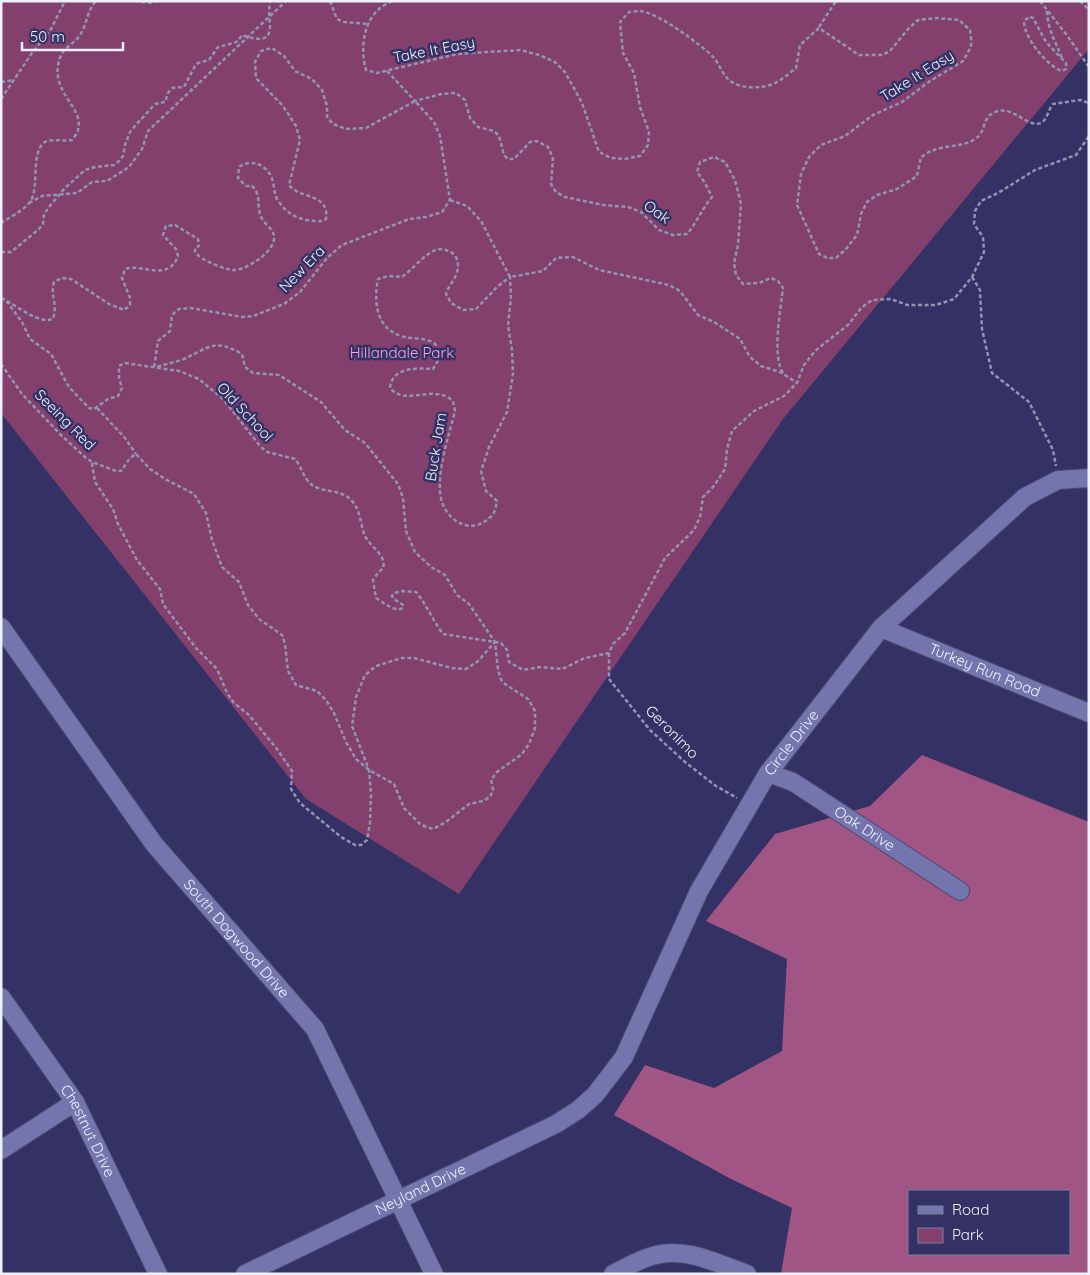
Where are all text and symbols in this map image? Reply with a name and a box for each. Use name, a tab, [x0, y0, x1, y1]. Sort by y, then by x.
scale bar	[22, 20, 124, 52]
text: 50 m	[30, 27, 65, 46]
street label: Take It Easy	[391, 32, 476, 67]
street label: Take It Easy	[877, 46, 957, 106]
street label: Oak	[640, 196, 674, 228]
street label: New Era	[275, 241, 329, 296]
park label: Hillandale Park	[350, 343, 454, 362]
street label: Old School	[213, 378, 278, 445]
street label: Seeing Red	[31, 385, 100, 454]
street label: Buck Jam	[421, 411, 450, 483]
street label: Turkey Run Road	[926, 639, 1043, 701]
street label: Geronimo	[642, 701, 703, 762]
street label: Circle Drive	[760, 706, 823, 779]
street label: Oak Drive	[831, 801, 899, 855]
street label: South Dogwood Drive	[180, 875, 294, 1002]
street label: Chestnut Drive	[57, 1081, 120, 1180]
street label: Neyland Drive	[372, 1159, 469, 1219]
legend	[908, 1190, 1070, 1255]
text: Road	[952, 1200, 989, 1219]
text: Park	[952, 1225, 984, 1244]

